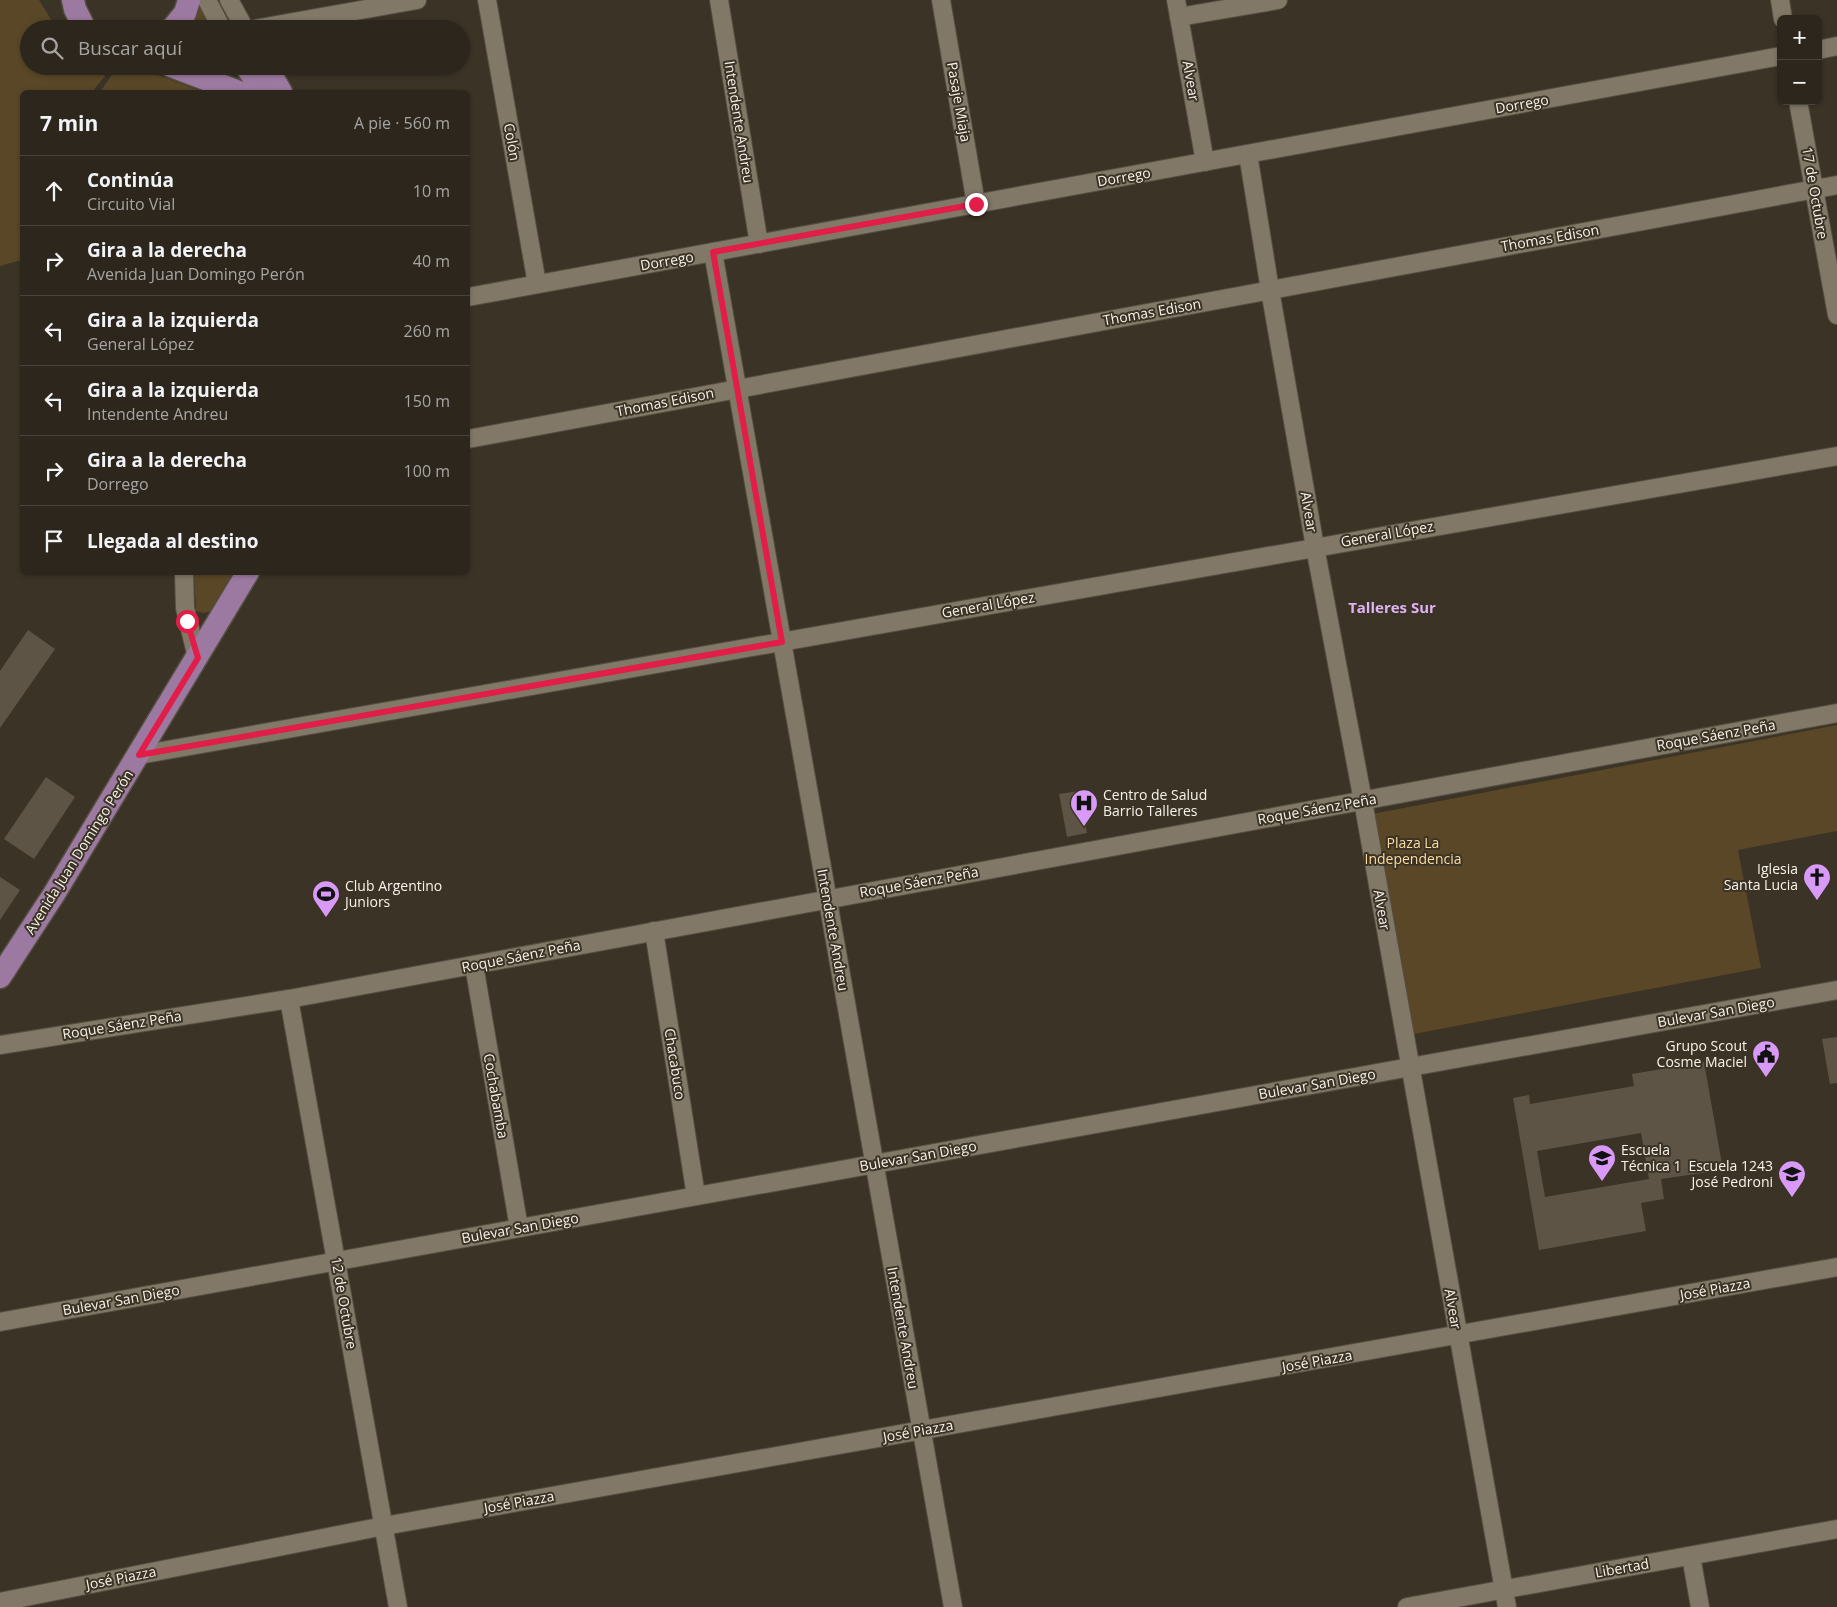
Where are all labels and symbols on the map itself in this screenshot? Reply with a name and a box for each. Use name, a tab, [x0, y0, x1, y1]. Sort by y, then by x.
street label: Intendente Andreu	[720, 59, 759, 184]
street label: Alvear	[1179, 59, 1204, 103]
street label: Pasaje Miaja	[943, 60, 976, 143]
street label: Dorrego	[1494, 89, 1550, 118]
street label: Colón	[500, 122, 525, 162]
street label: 17 de Octubre	[1798, 145, 1833, 241]
street label: Dorrego	[1096, 162, 1152, 191]
route end	[965, 193, 988, 216]
street label: Thomas Edison	[1499, 220, 1600, 255]
street label: Dorrego	[639, 246, 695, 275]
street label: Thomas Edison	[1101, 294, 1202, 329]
street label: Thomas Edison	[614, 383, 715, 420]
street label: Alvear	[1297, 490, 1322, 534]
street label: General López	[1339, 516, 1435, 551]
street label: General López	[940, 587, 1036, 622]
district label: Talleres Sur	[1348, 597, 1436, 617]
route start	[176, 610, 199, 633]
street label: Roque Sáenz Peña	[1655, 715, 1777, 754]
street label: Avenida Juan Domingo Perón	[20, 766, 137, 938]
place label: Centro de Salud Barrio Talleres	[1103, 785, 1207, 820]
hospital icon: Centro de Salud Barrio Talleres	[1069, 788, 1099, 827]
street label: Roque Sáenz Peña	[1256, 789, 1378, 828]
park label: Plaza La Independencia	[1365, 833, 1461, 868]
place label: Iglesia Santa Lucia	[1724, 859, 1798, 894]
street label: Roque Sáenz Peña	[858, 862, 980, 901]
church icon: Iglesia Santa Lucia	[1802, 862, 1832, 901]
street label: Intendente Andreu	[813, 867, 854, 992]
place label: Club Argentino Juniors	[343, 876, 442, 911]
sports icon: Club Argentino Juniors	[311, 879, 341, 918]
street label: Alvear	[1370, 888, 1395, 932]
street label: Roque Sáenz Peña	[460, 935, 582, 976]
street label: Bulevar San Diego	[1656, 992, 1776, 1031]
street label: Roque Sáenz Peña	[61, 1006, 183, 1043]
street label: Chacabuco	[660, 1027, 691, 1101]
place label: Grupo Scout Cosme Maciel	[1657, 1036, 1747, 1071]
public building icon: Grupo Scout Cosme Maciel	[1751, 1039, 1781, 1078]
street label: Cochabamba	[480, 1052, 513, 1140]
street label: Bulevar San Diego	[1257, 1064, 1377, 1103]
street label: Bulevar San Diego	[858, 1136, 978, 1175]
place label: Escuela Técnica 1	[1621, 1140, 1682, 1175]
school or university icon: Escuela Técnica 1	[1587, 1143, 1617, 1182]
place label: Escuela 1243 José Pedroni	[1688, 1156, 1773, 1191]
school or university icon: Escuela 1243 José Pedroni	[1777, 1159, 1807, 1198]
street label: Bulevar San Diego	[460, 1208, 580, 1247]
street label: 12 de Octubre	[327, 1255, 362, 1351]
street label: Intendente Andreu	[883, 1265, 924, 1390]
street label: José Piazza	[1676, 1273, 1752, 1304]
street label: Bulevar San Diego	[61, 1280, 181, 1319]
street label: Alvear	[1441, 1287, 1466, 1331]
street label: José Piazza	[1278, 1345, 1354, 1376]
street label: José Piazza	[879, 1415, 955, 1446]
street label: José Piazza	[480, 1486, 556, 1517]
street label: Libertad	[1594, 1553, 1650, 1582]
street label: José Piazza	[82, 1561, 158, 1594]

